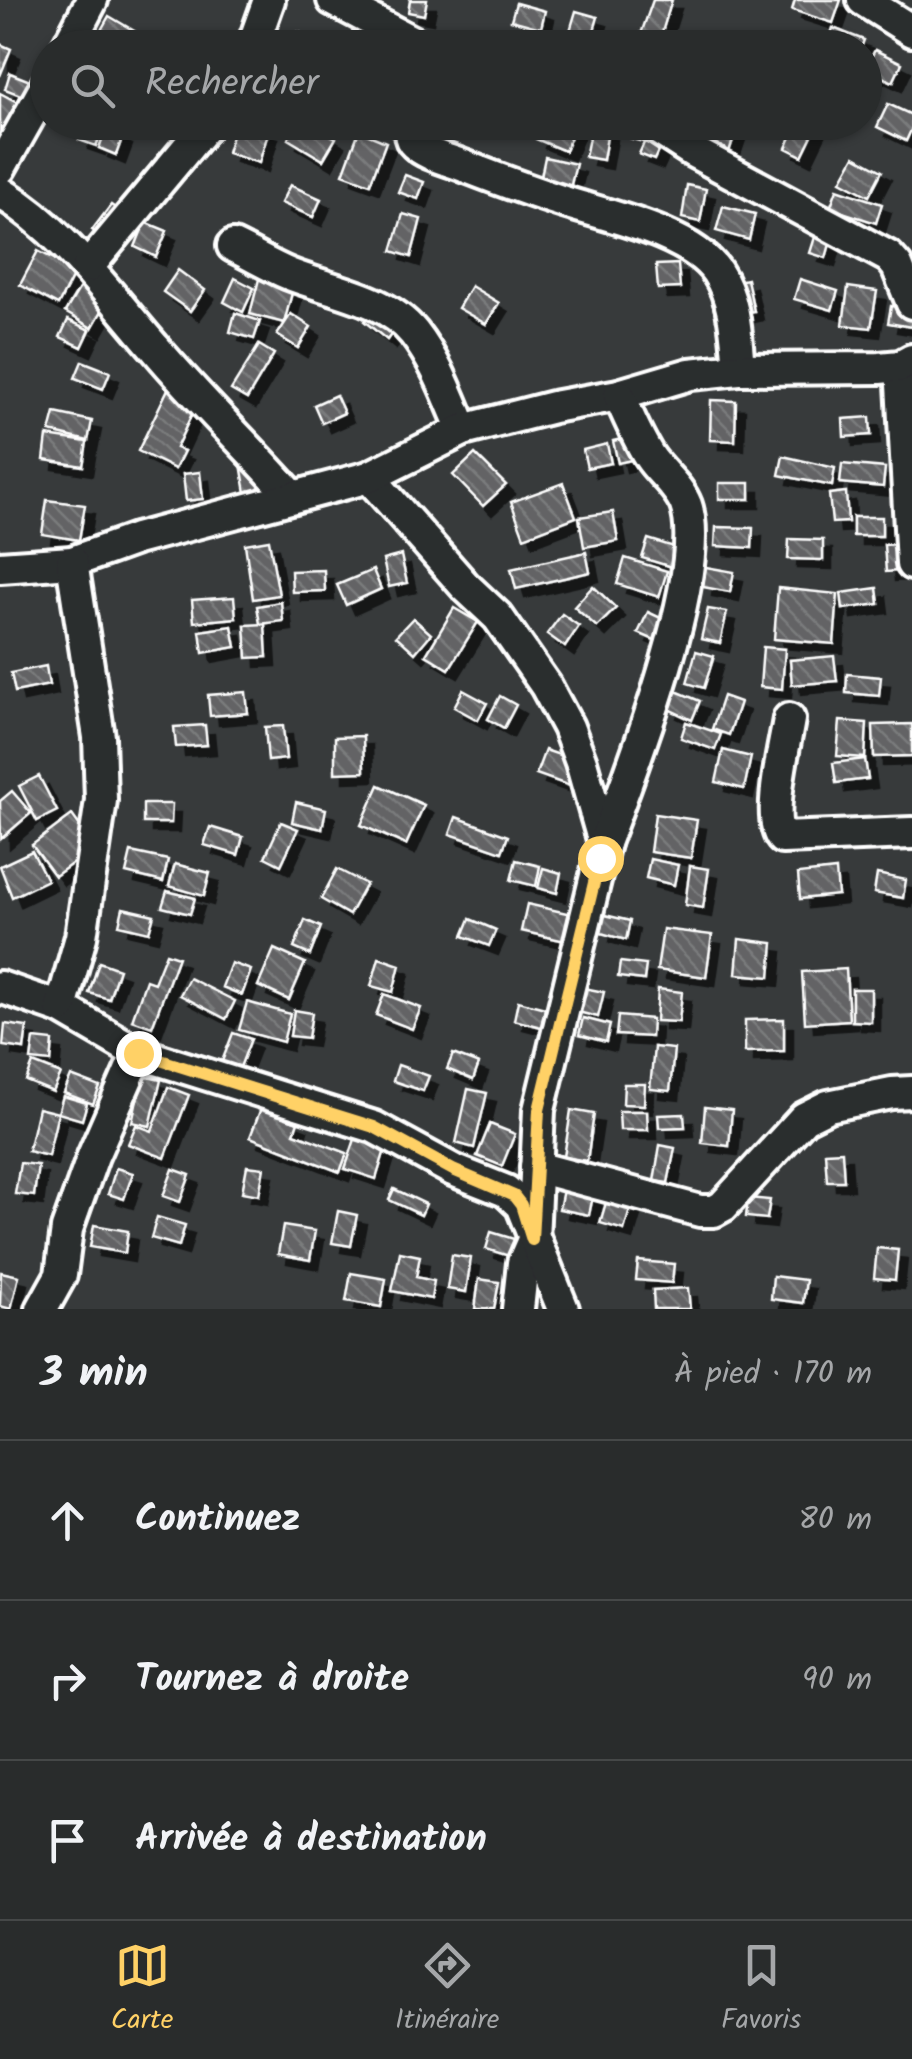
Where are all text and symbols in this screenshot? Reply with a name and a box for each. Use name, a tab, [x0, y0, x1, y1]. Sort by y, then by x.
search box	[30, 30, 882, 140]
text: Rechercher	[145, 55, 318, 115]
icon: search	[65, 58, 120, 113]
route start	[578, 836, 624, 882]
route end	[116, 1031, 162, 1077]
text: 3 min	[40, 1341, 148, 1408]
text: À pied · 170 m	[674, 1349, 872, 1400]
text: Continuez	[135, 1490, 300, 1550]
icon: ahead	[40, 1493, 95, 1548]
text: 80 m	[798, 1495, 872, 1546]
text: Tournez à droite	[135, 1650, 409, 1710]
icon: right	[40, 1653, 95, 1708]
text: 90 m	[802, 1655, 872, 1706]
text: Arrivée à destination	[135, 1810, 487, 1870]
icon: arrive	[40, 1813, 95, 1868]
tab: Carte	[111, 1938, 173, 2043]
tab: Itinéraire	[395, 1938, 499, 2043]
tab: Favoris	[721, 1938, 801, 2043]

